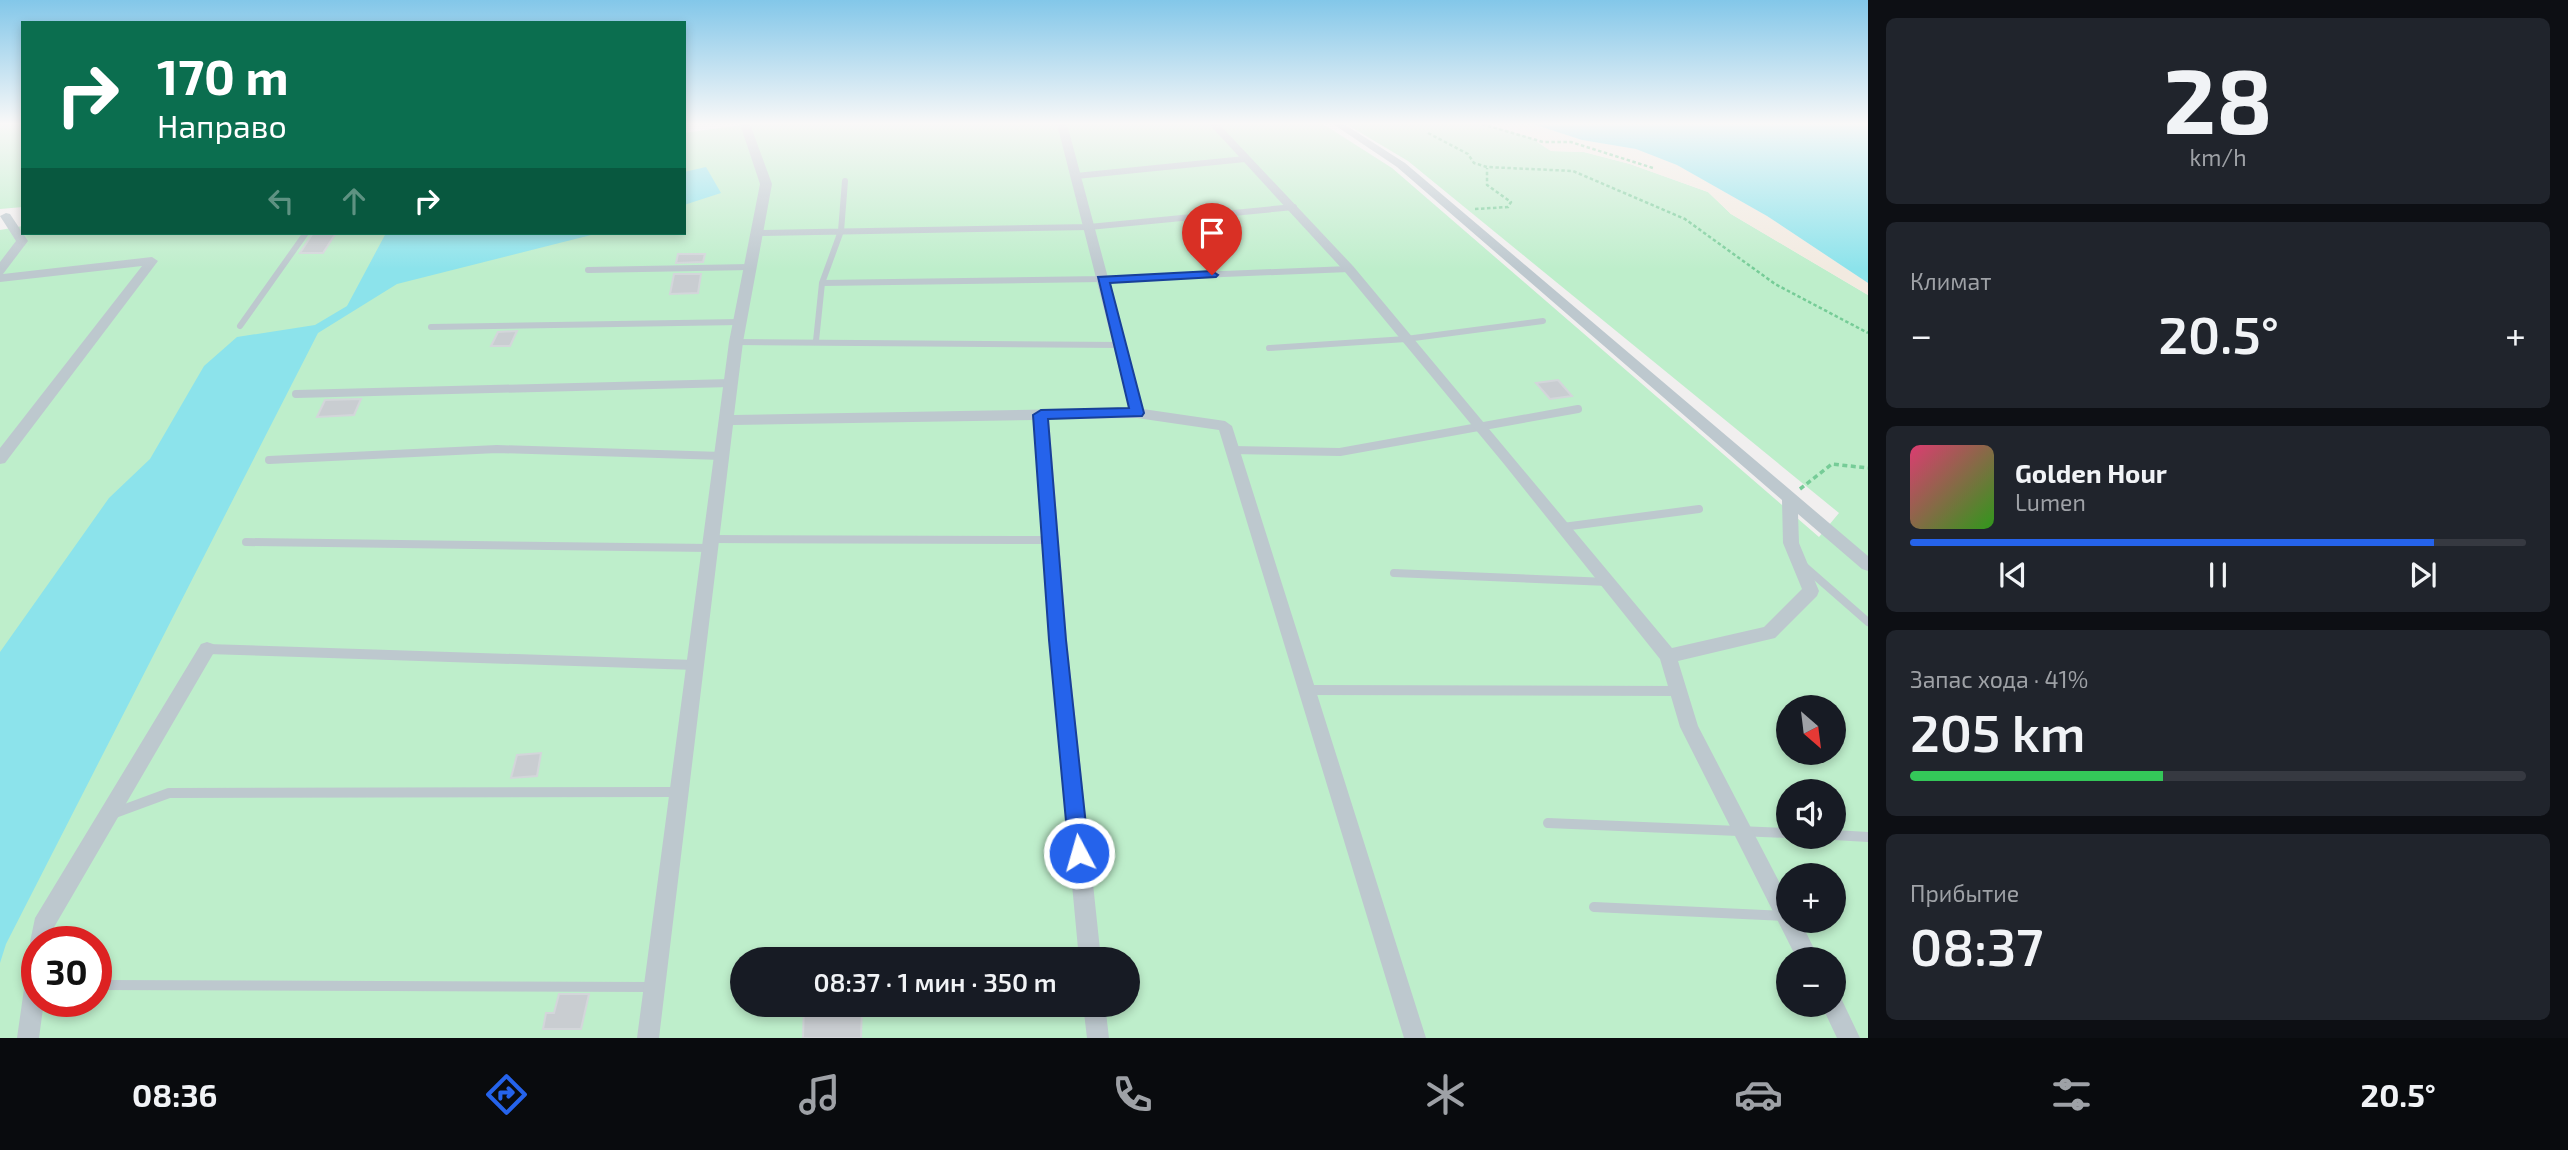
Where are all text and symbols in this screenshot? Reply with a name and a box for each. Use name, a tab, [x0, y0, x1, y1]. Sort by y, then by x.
text: 28	[2163, 43, 2273, 152]
text: 170 m	[157, 46, 289, 105]
icon: right	[42, 49, 133, 140]
text: Направо	[157, 106, 287, 144]
text: km/h	[2189, 143, 2247, 171]
icon: left	[262, 182, 300, 220]
icon: ahead	[335, 182, 373, 220]
icon: right	[408, 182, 446, 220]
pin	[1182, 203, 1242, 275]
icon: arrive	[1193, 214, 1231, 252]
text: Климат	[1910, 267, 1991, 295]
text: 20.5°	[2158, 302, 2279, 364]
text: −	[1910, 311, 1932, 357]
text: +	[2505, 311, 2526, 357]
text: Golden Hour	[2015, 457, 2167, 488]
text: Lumen	[2015, 488, 2086, 516]
icon: previous	[1994, 556, 2032, 594]
icon: pause	[2199, 556, 2237, 594]
icon: next	[2404, 556, 2442, 594]
text: Запас хода · 41%	[1910, 665, 2088, 693]
north arrow	[1776, 695, 1846, 765]
map controls	[1776, 695, 1846, 1017]
text: 205 km	[1910, 700, 2085, 762]
button: sound	[1776, 779, 1846, 849]
position arrow	[1042, 816, 1116, 890]
button: +	[1776, 863, 1846, 933]
text: Прибытие	[1910, 879, 2019, 907]
text: 08:37	[1910, 914, 2043, 976]
speed limit sign: 30	[21, 926, 112, 1017]
button: −	[1776, 947, 1846, 1017]
text: 08:37 · 1 мин · 350 m	[813, 966, 1057, 997]
icon: directions	[482, 1070, 531, 1119]
icon: music	[795, 1070, 844, 1119]
icon: phone	[1108, 1070, 1157, 1119]
icon: climate	[1421, 1070, 1470, 1119]
icon: car	[1734, 1070, 1783, 1119]
icon: filters	[2047, 1070, 2096, 1119]
text: 08:36	[132, 1075, 217, 1113]
text: 20.5°	[2361, 1075, 2436, 1113]

